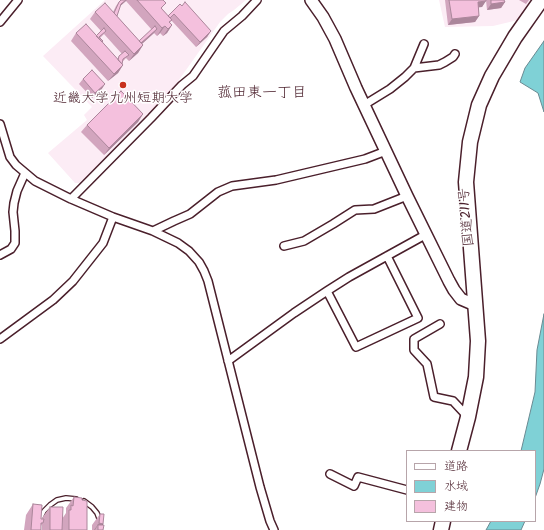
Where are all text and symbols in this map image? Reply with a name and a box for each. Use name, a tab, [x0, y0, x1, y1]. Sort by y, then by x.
marker: 近畿大学九州短期大学	[118, 80, 128, 90]
district label: 菰田東一丁目	[217, 85, 307, 103]
place label: 近畿大学九州短期大学	[53, 92, 193, 108]
street label: 国道211号	[457, 187, 479, 247]
legend	[406, 450, 536, 522]
text: 道路	[444, 457, 468, 476]
text: 水域	[444, 477, 468, 496]
text: 建物	[444, 497, 468, 516]

